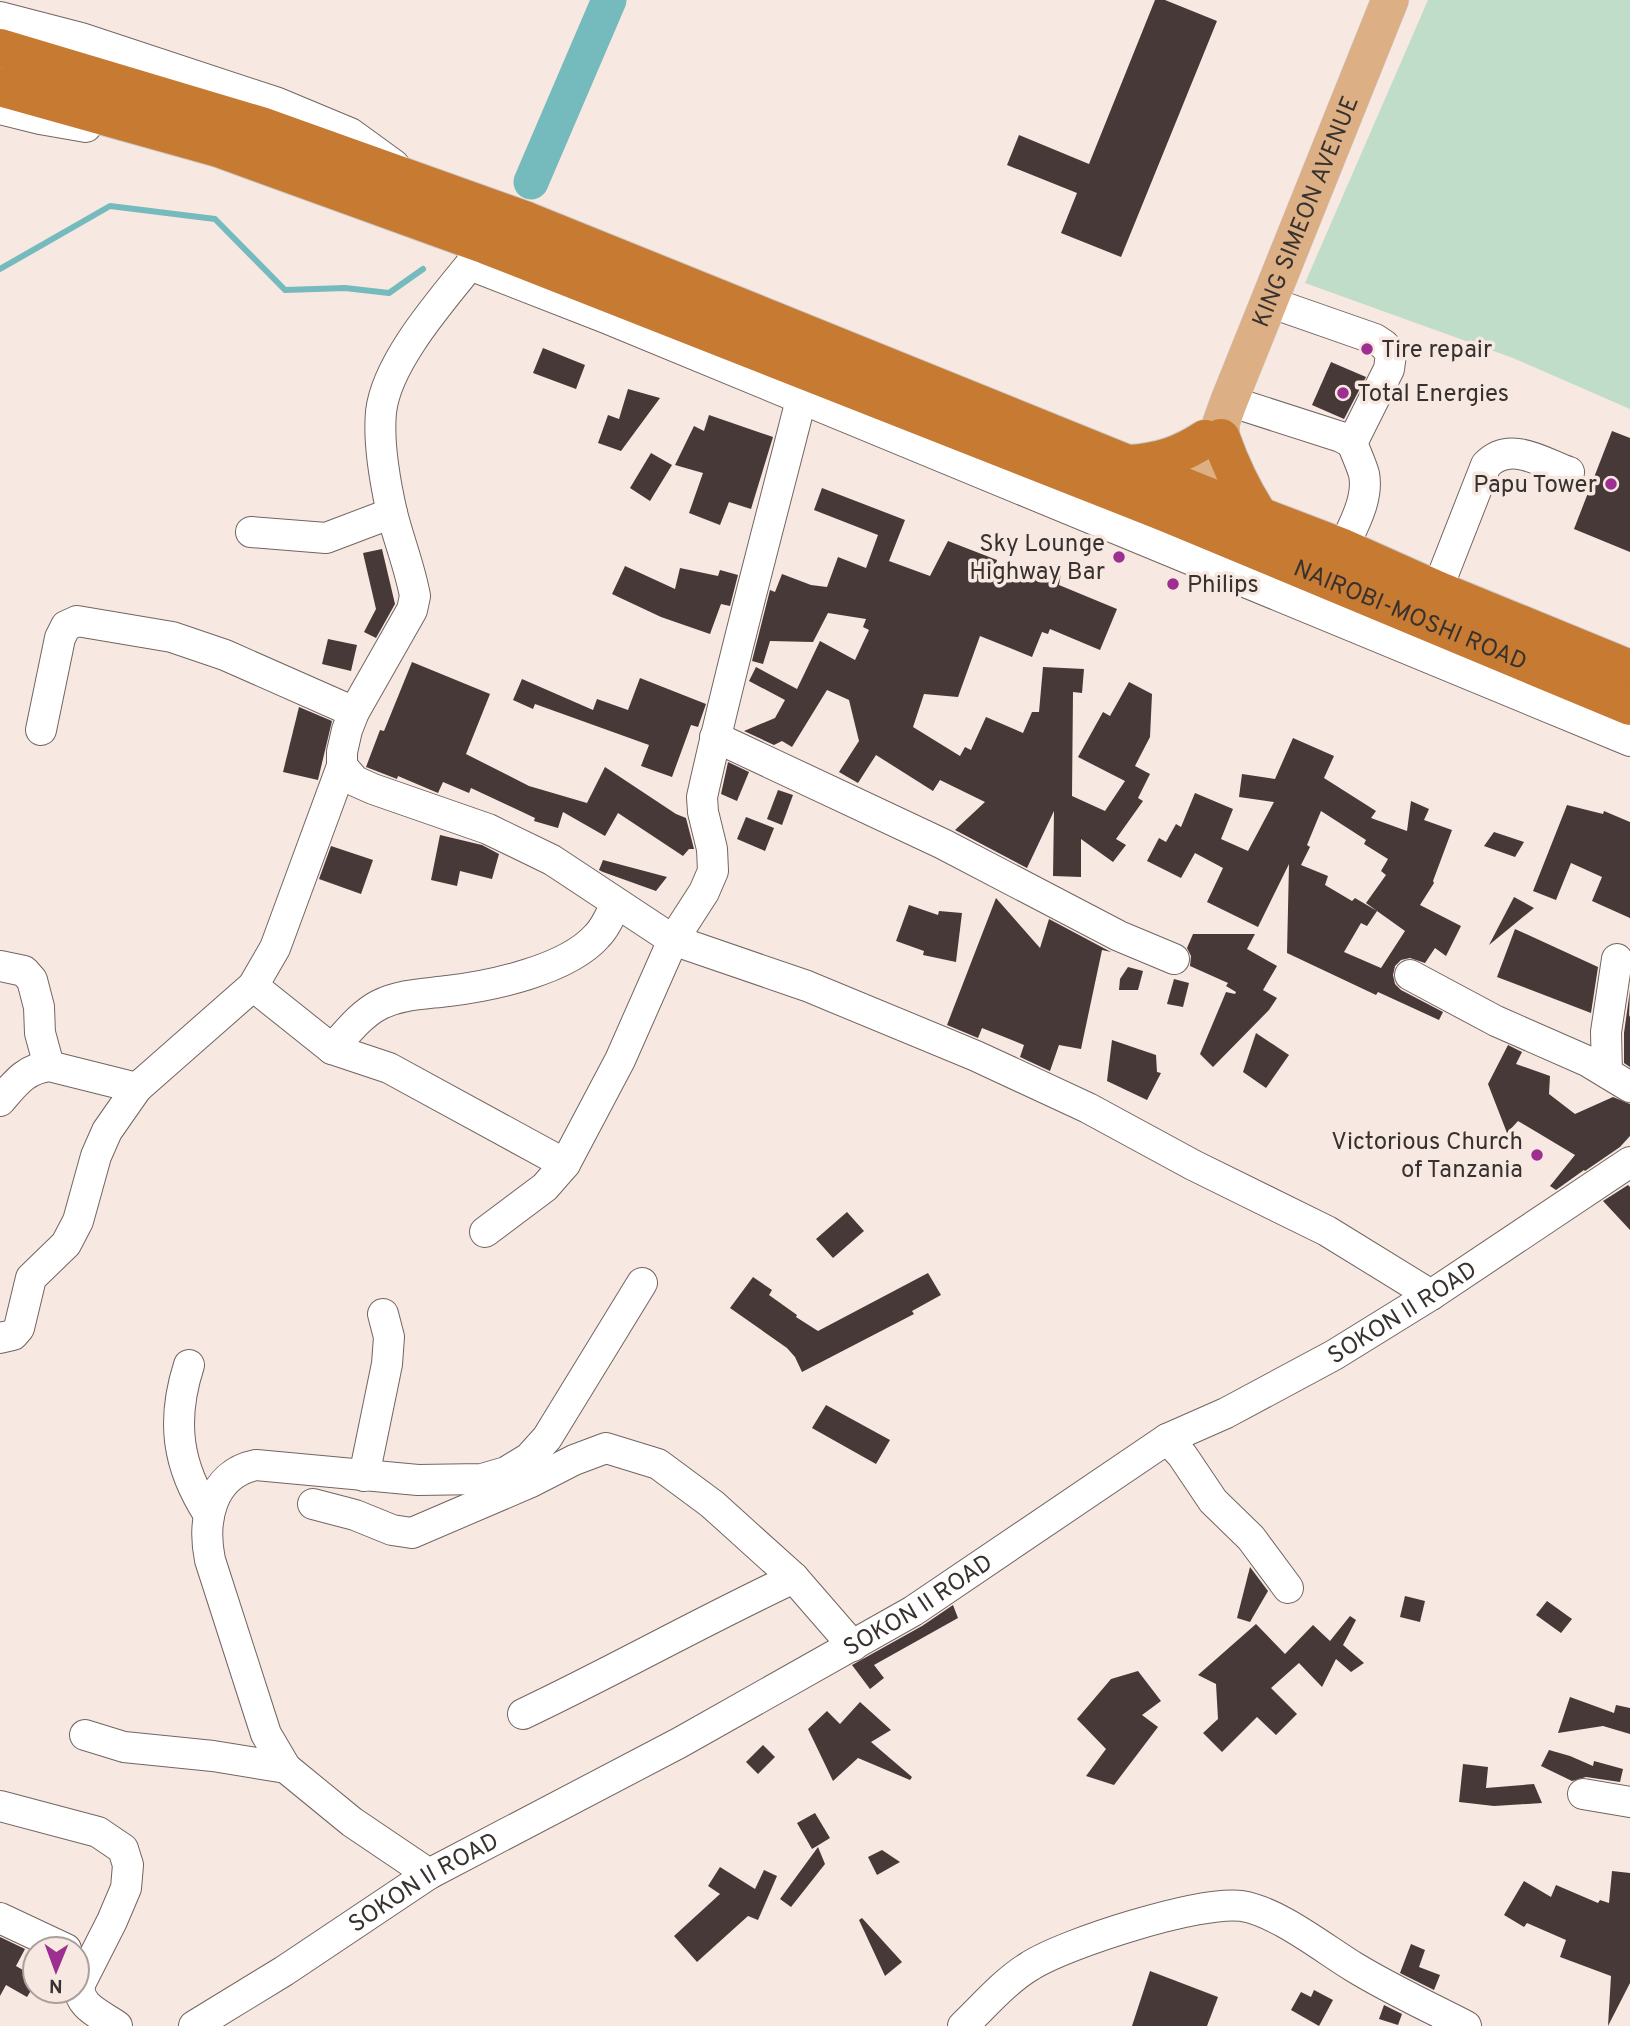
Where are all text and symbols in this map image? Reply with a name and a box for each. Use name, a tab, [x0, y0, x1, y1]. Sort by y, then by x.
street label: KING SIMEON AVENUE	[1247, 92, 1367, 332]
place label: Tire repair	[1381, 336, 1492, 366]
marker: Tire repair	[1359, 341, 1375, 357]
place label: Total Energies	[1357, 380, 1509, 410]
marker: Total Energies	[1335, 385, 1351, 401]
place label: Papu Tower	[1473, 471, 1597, 501]
marker: Papu Tower	[1603, 476, 1619, 492]
place label: Sky Lounge Highway Bar	[969, 530, 1105, 588]
marker: Sky Lounge Highway Bar	[1111, 549, 1127, 565]
street label: NAIROBI-MOSHI ROAD	[1288, 554, 1531, 678]
place label: Philips	[1187, 571, 1259, 601]
marker: Philips	[1165, 576, 1181, 592]
place label: Victorious Church of Tanzania	[1331, 1128, 1523, 1186]
marker: Victorious Church of Tanzania	[1529, 1147, 1545, 1163]
street label: SOKON II ROAD	[1323, 1256, 1483, 1372]
street label: SOKON II ROAD	[839, 1548, 999, 1664]
street label: SOKON II ROAD	[343, 1827, 505, 1941]
north arrow	[21, 1935, 91, 2005]
text: N	[49, 1973, 63, 1997]

